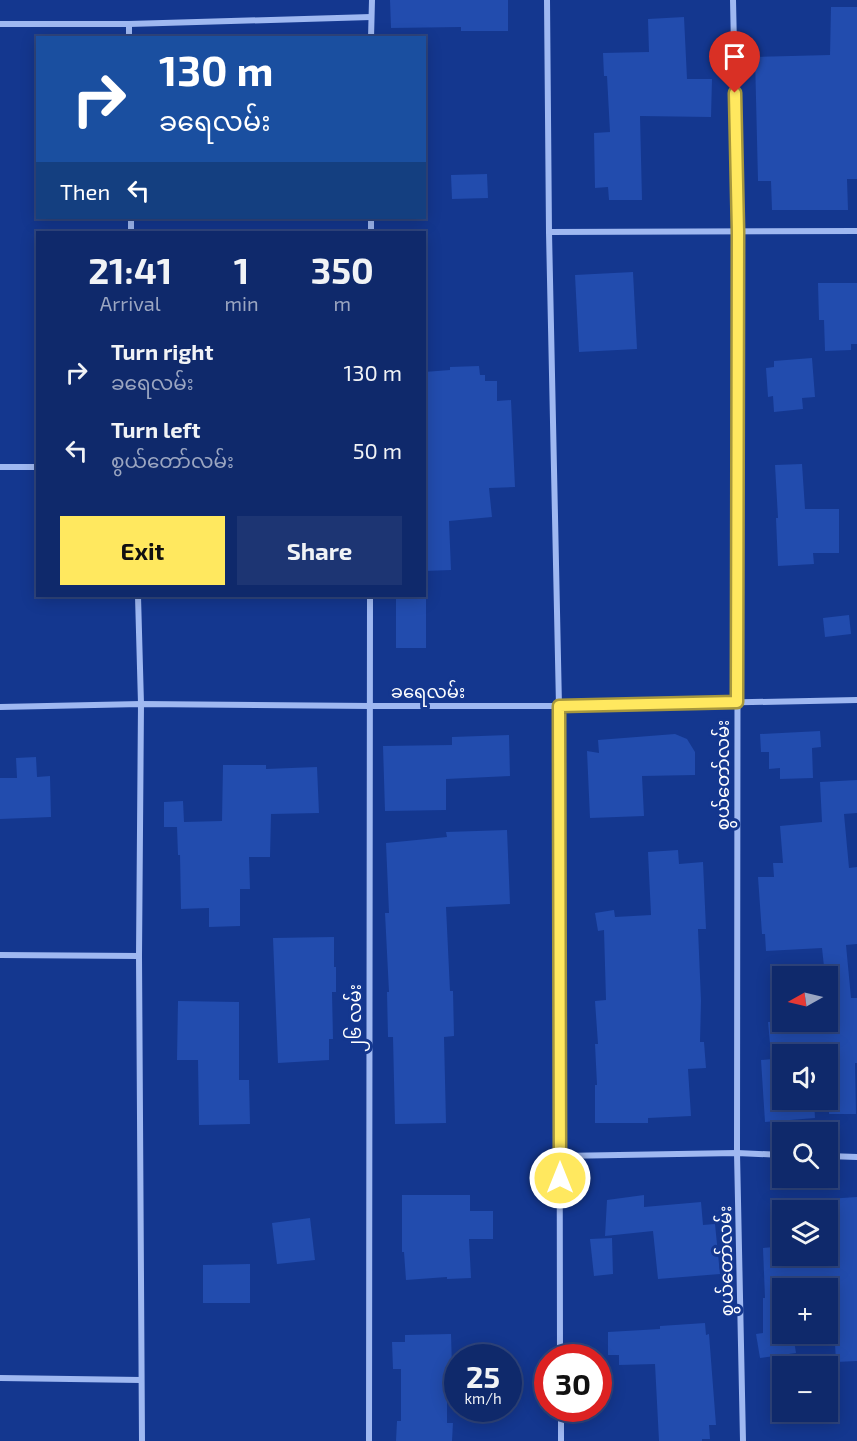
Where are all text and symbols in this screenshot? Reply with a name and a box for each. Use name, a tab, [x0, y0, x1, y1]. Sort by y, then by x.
pin	[709, 31, 760, 93]
icon: arrive	[718, 40, 751, 73]
text: 130 m	[159, 44, 274, 94]
icon: right	[60, 60, 138, 138]
text: ခရေလမ်း	[159, 104, 271, 136]
icon: left	[122, 174, 155, 207]
text: Then	[60, 178, 110, 204]
text: 21:41	[88, 248, 172, 291]
text: 1	[234, 248, 249, 291]
text: 350	[311, 248, 374, 291]
text: Arrival	[100, 291, 161, 315]
text: min	[225, 291, 259, 315]
text: m	[334, 291, 351, 315]
text: Turn right	[111, 338, 213, 364]
icon: right	[60, 356, 93, 389]
text: 130 m	[344, 359, 402, 385]
text: ခရေလမ်း	[111, 370, 194, 394]
text: Turn left	[111, 416, 200, 442]
icon: left	[60, 434, 93, 467]
text: 50 m	[353, 437, 402, 463]
text: စွယ်တော်လမ်း	[111, 448, 234, 472]
button: Exit	[60, 516, 225, 585]
button: Share	[237, 516, 402, 585]
street label: ခရေလမ်း	[391, 679, 465, 707]
street label: စွယ်တော်လမ်း	[710, 720, 738, 830]
north arrow	[772, 966, 838, 1032]
map controls	[772, 966, 838, 1422]
street label: ၂၆ လမ်း	[342, 984, 370, 1052]
button: sound	[772, 1044, 838, 1110]
button: search	[772, 1122, 838, 1188]
position arrow	[528, 1146, 592, 1210]
button: layers	[772, 1200, 838, 1266]
street label: စွယ်တော်လမ်း	[712, 1205, 742, 1317]
button: +	[772, 1278, 838, 1344]
speed limit sign: 30	[534, 1344, 612, 1422]
button: −	[772, 1356, 838, 1422]
text: 25	[466, 1358, 500, 1394]
text: km/h	[464, 1389, 502, 1407]

